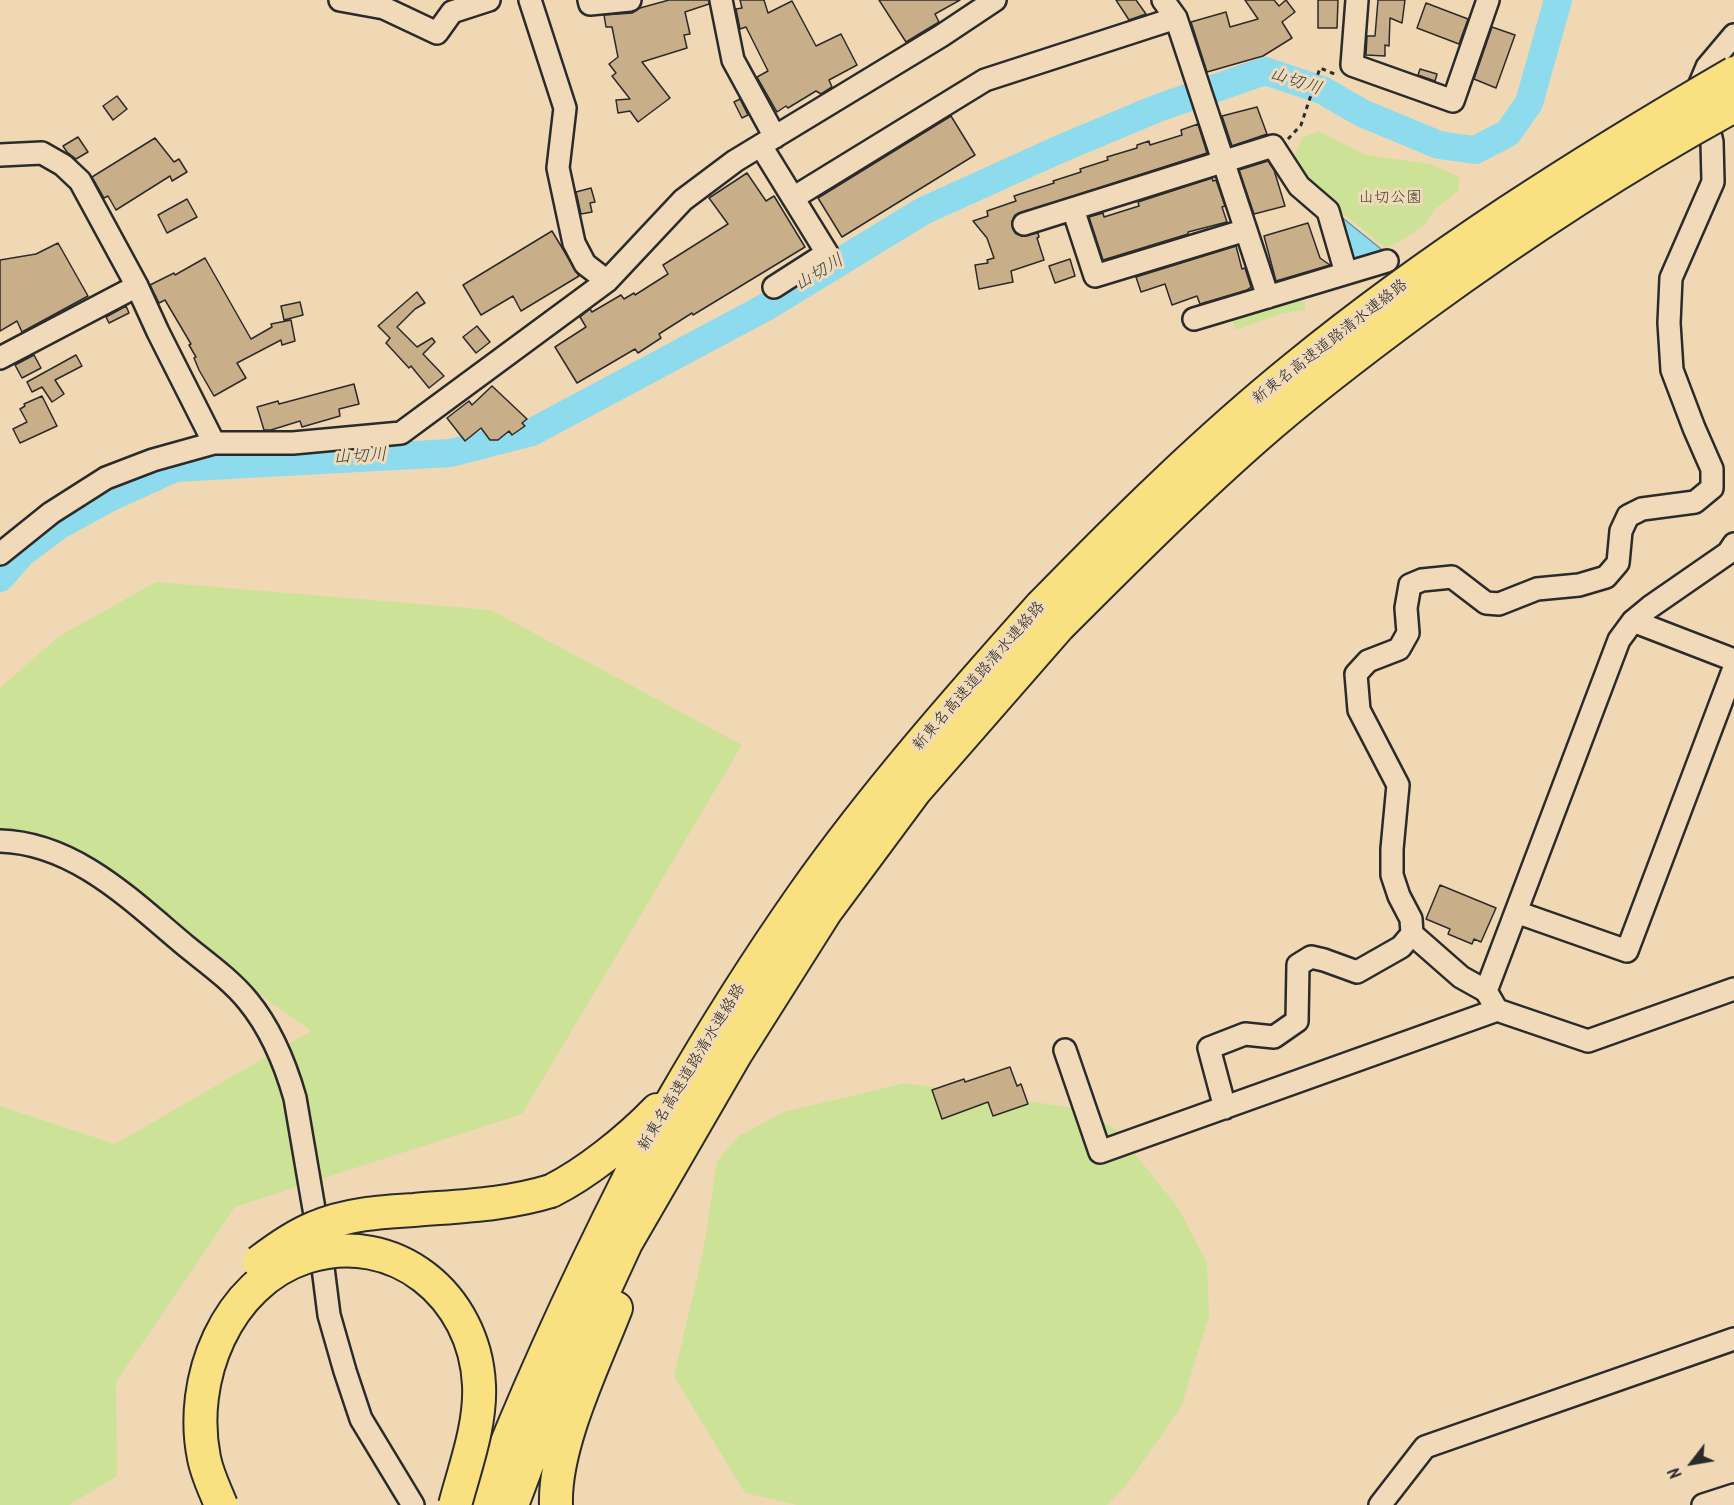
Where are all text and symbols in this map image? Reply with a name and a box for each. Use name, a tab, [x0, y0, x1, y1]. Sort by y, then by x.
water label: 山切川	[1266, 64, 1324, 102]
park label: 山切公園	[1358, 189, 1422, 209]
water label: 山切川	[791, 251, 849, 297]
street label: 新東名高速道路清水連絡路	[1249, 276, 1413, 410]
water label: 山切川	[332, 446, 388, 470]
street label: 新東名高速道路清水連絡路	[910, 598, 1050, 756]
street label: 新東名高速道路清水連絡路	[635, 981, 751, 1155]
north arrow	[1662, 1433, 1722, 1493]
text: N	[1663, 1462, 1689, 1483]

